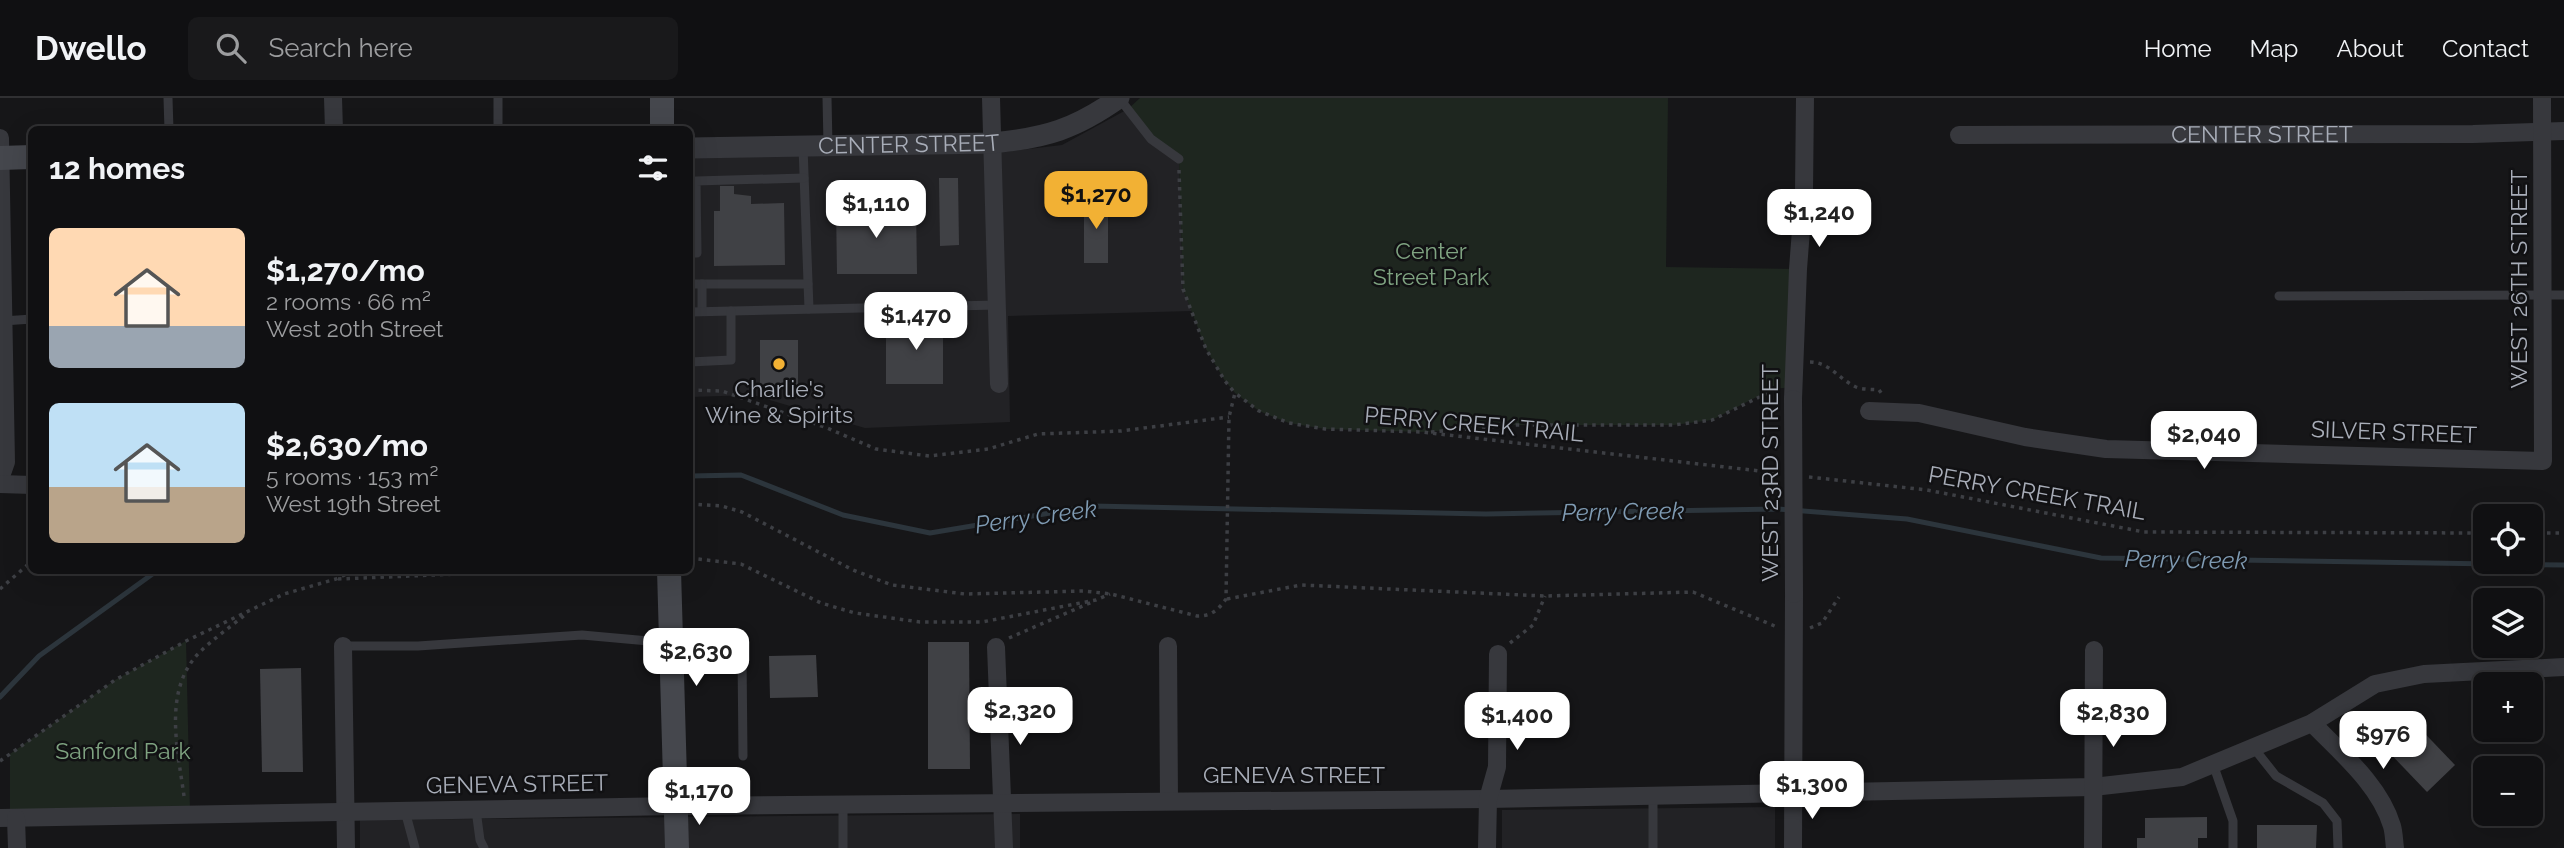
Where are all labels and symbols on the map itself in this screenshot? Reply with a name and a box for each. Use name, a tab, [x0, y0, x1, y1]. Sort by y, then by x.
street label: CENTER STREET	[2171, 120, 2353, 148]
street label: CENTER STREET	[818, 128, 1001, 159]
street label: WEST 26TH STREET	[2505, 170, 2532, 388]
pin: $1,270	[1039, 172, 1153, 231]
pin: $1,110	[819, 180, 933, 240]
pin: $1,240	[1762, 190, 1876, 249]
park label: Center Street Park	[1373, 237, 1489, 290]
pin: $1,470	[859, 292, 973, 352]
marker: Charlie's Wine & Spirits	[771, 356, 787, 372]
street label: WEST 23RD STREET	[1756, 364, 1783, 582]
place label: Charlie's Wine & Spirits	[705, 375, 853, 428]
street label: PERRY CREEK TRAIL	[1363, 400, 1585, 447]
pin: $2,040	[2147, 412, 2261, 471]
street label: SILVER STREET	[2310, 415, 2478, 448]
street label: PERRY CREEK TRAIL	[1926, 460, 2148, 525]
water label: Perry Creek	[973, 494, 1099, 539]
water label: Perry Creek	[1561, 496, 1685, 527]
water label: Perry Creek	[2124, 544, 2248, 575]
pin: $2,630	[639, 628, 753, 688]
pin: $2,320	[963, 688, 1077, 747]
pin: $2,830	[2056, 690, 2170, 749]
pin: $1,400	[1460, 692, 1574, 752]
pin: $976	[2342, 712, 2424, 771]
park label: Sanford Park	[55, 737, 191, 764]
street label: GENEVA STREET	[1203, 761, 1385, 788]
pin: $1,300	[1755, 762, 1869, 821]
street label: GENEVA STREET	[426, 768, 608, 799]
pin: $1,170	[642, 768, 756, 827]

